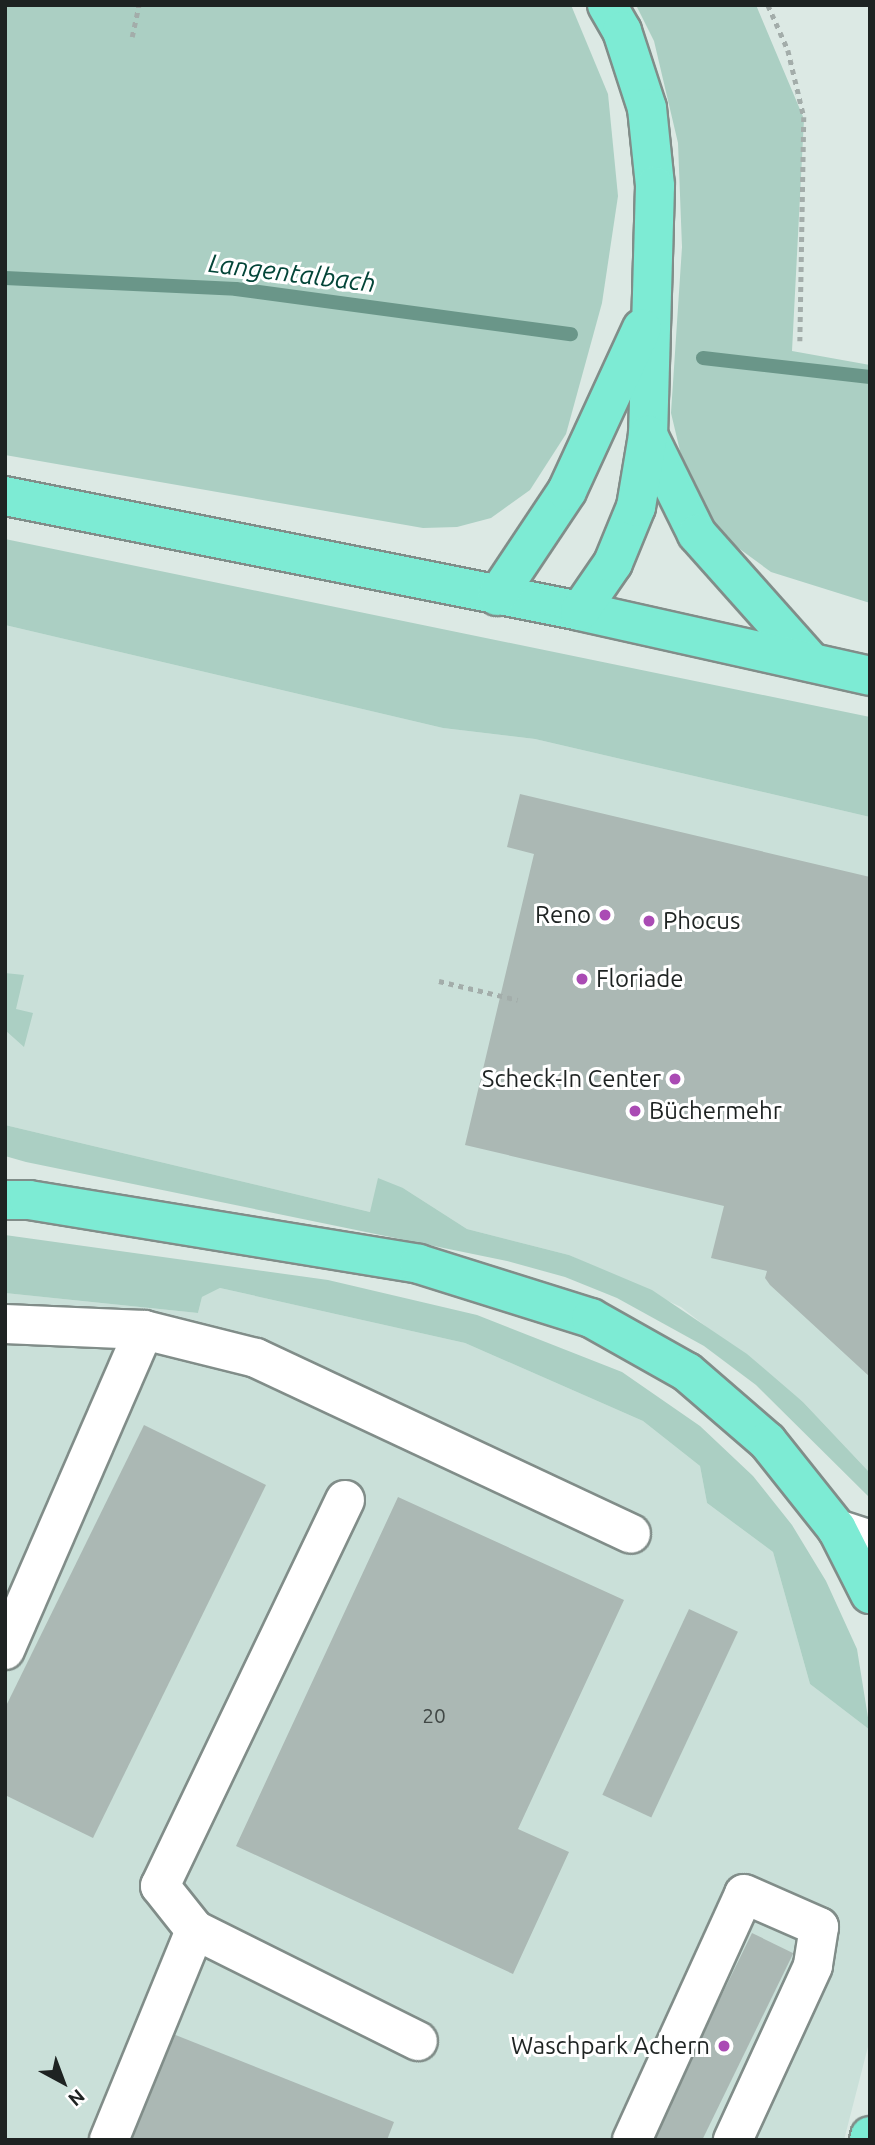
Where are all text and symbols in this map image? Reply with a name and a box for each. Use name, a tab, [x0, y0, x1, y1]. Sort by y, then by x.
water label: Langentalbach	[207, 247, 377, 299]
place label: Reno	[535, 901, 591, 929]
marker: Reno	[597, 907, 613, 923]
place label: Phocus	[663, 907, 740, 935]
marker: Phocus	[641, 913, 657, 929]
place label: Floriade	[596, 965, 684, 993]
marker: Floriade	[574, 971, 590, 987]
place label: Scheck-In Center	[482, 1065, 661, 1093]
marker: Scheck-In Center	[667, 1071, 683, 1087]
place label: Büchermehr	[649, 1097, 782, 1125]
marker: Büchermehr	[627, 1103, 643, 1119]
house number: 20	[422, 1702, 446, 1728]
place label: Waschpark Achern	[511, 2032, 710, 2060]
marker: Waschpark Achern	[716, 2038, 732, 2054]
north arrow	[28, 2047, 98, 2117]
text: N	[64, 2085, 89, 2111]

